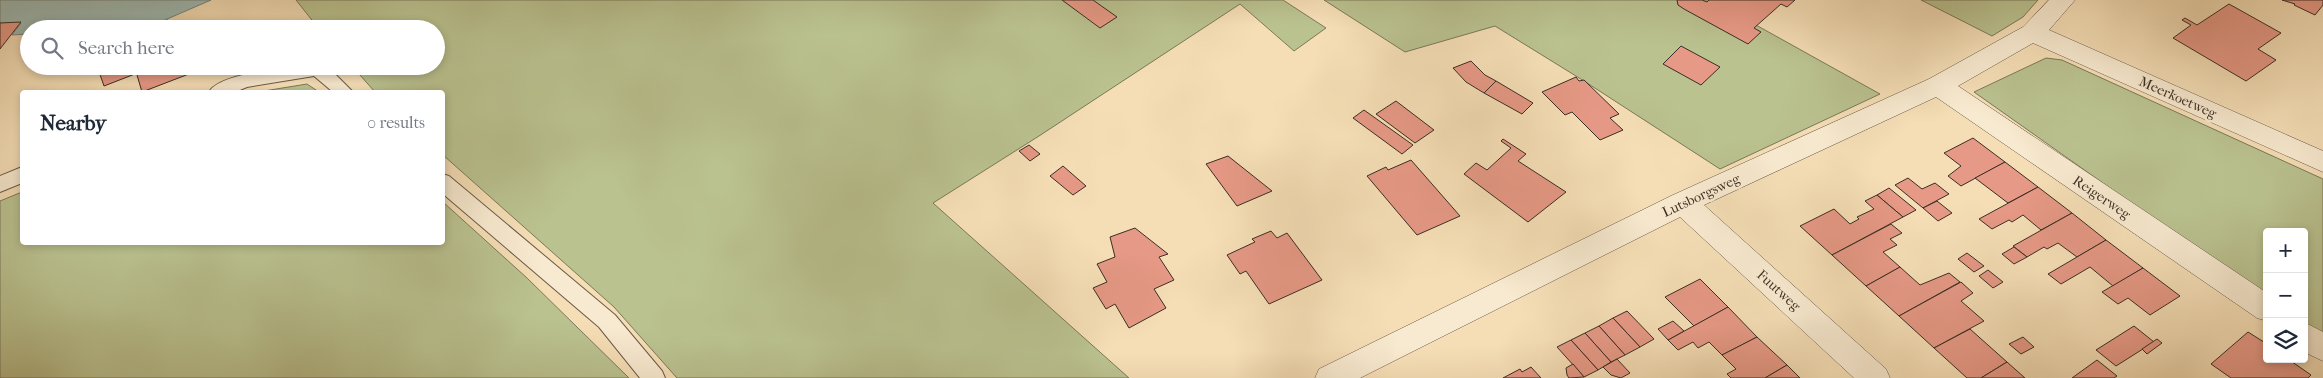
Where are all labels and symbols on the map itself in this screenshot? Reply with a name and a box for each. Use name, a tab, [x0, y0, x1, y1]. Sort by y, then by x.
street label: Meerkoetweg	[2136, 73, 2220, 122]
street label: Lutsborgsweg	[1660, 170, 1743, 221]
street label: Reigerweg	[2070, 172, 2134, 223]
street label: Fuutweg	[1753, 266, 1804, 315]

